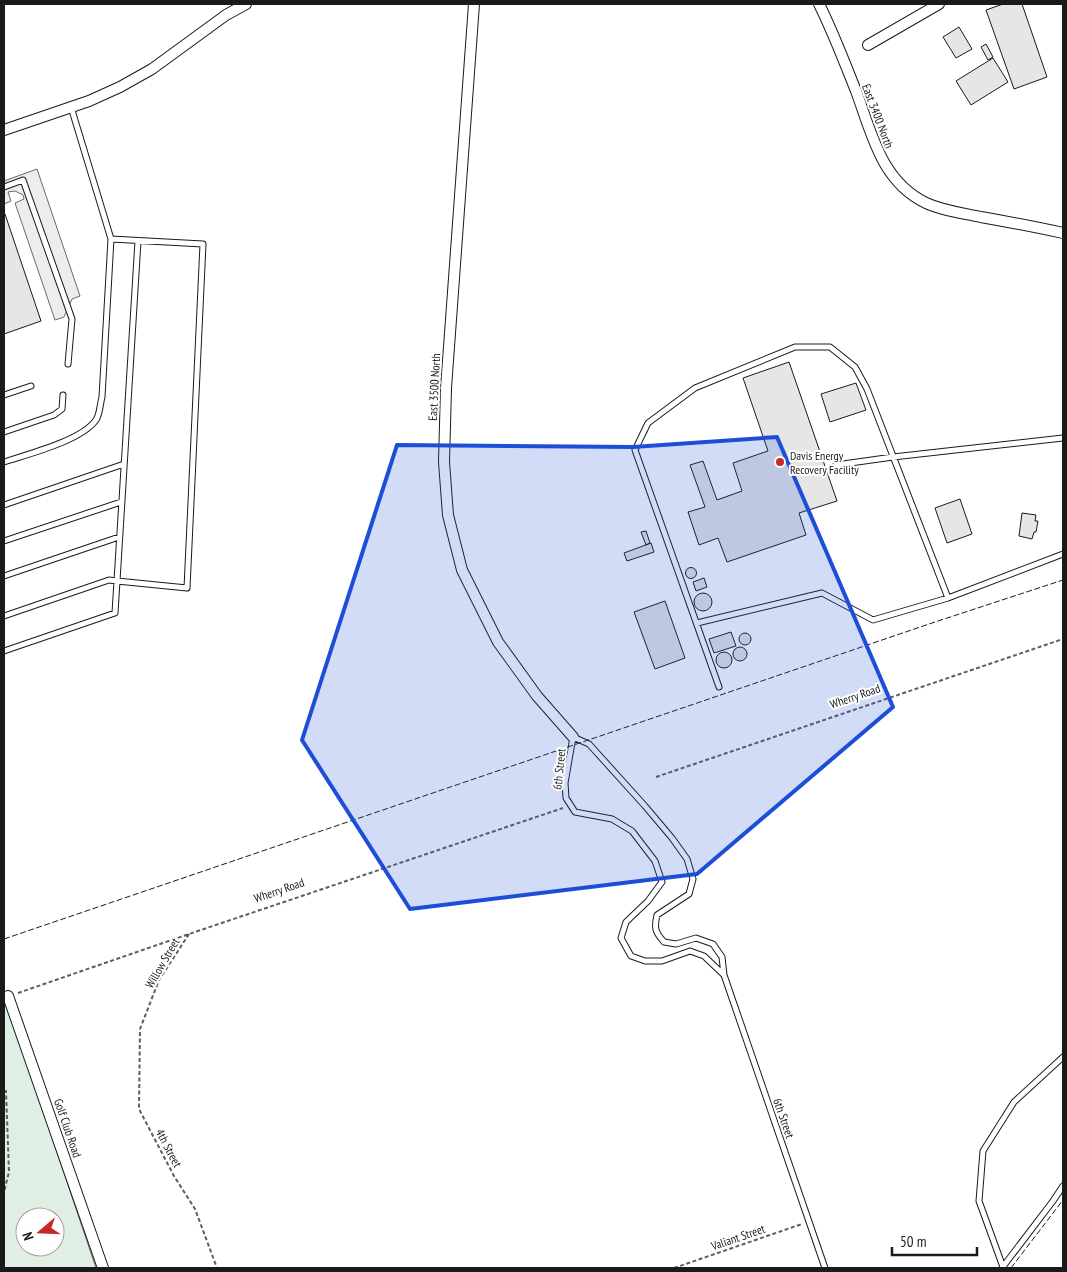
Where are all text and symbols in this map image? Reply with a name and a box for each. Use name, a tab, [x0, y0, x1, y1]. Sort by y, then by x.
street label: East 3400 North	[859, 82, 897, 150]
street label: East 3500 North	[425, 353, 443, 421]
place label: Davis Energy Recovery Facility	[790, 448, 859, 477]
marker: Davis Energy Recovery Facility	[774, 456, 786, 468]
street label: Wherry Road	[828, 680, 882, 712]
street label: 6th Street	[549, 747, 569, 790]
street label: Wherry Road	[252, 874, 306, 906]
street label: Willow Street	[142, 935, 183, 991]
street label: 6th Street	[770, 1096, 798, 1141]
street label: Golf Club Road	[51, 1097, 85, 1159]
street label: 4th Street	[153, 1126, 186, 1170]
north arrow	[15, 1207, 65, 1257]
street label: Valiant Street	[708, 1221, 768, 1254]
scale bar	[892, 1224, 977, 1256]
text: N	[18, 1230, 37, 1243]
text: 50 m	[900, 1232, 926, 1251]

